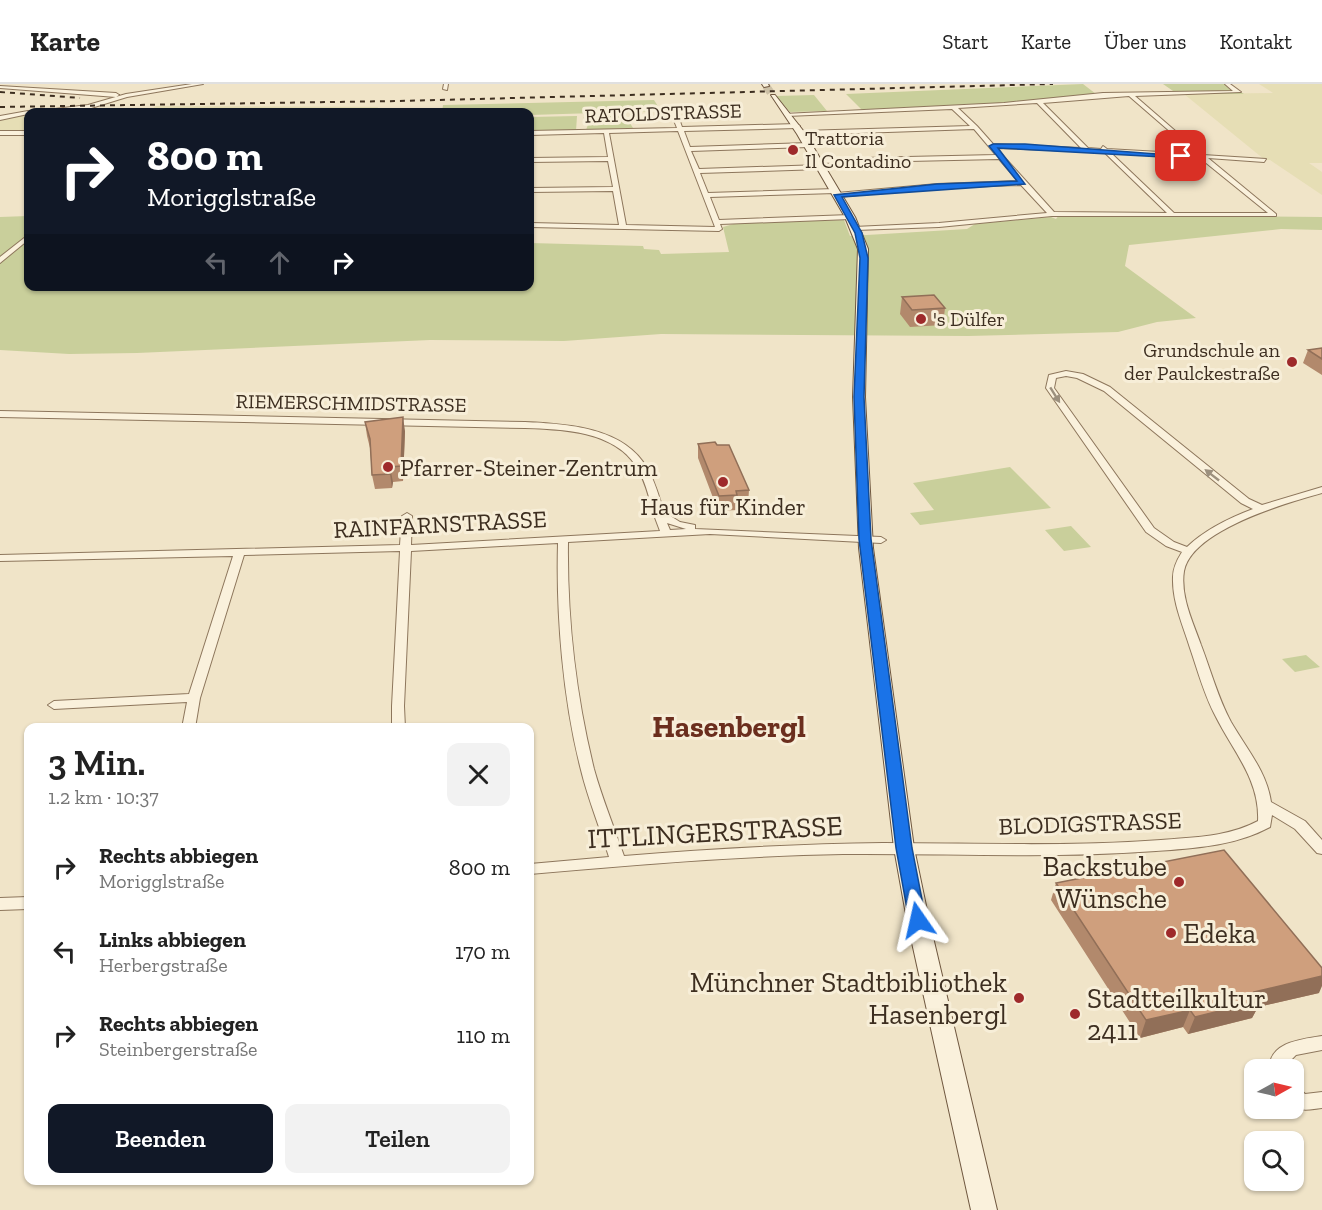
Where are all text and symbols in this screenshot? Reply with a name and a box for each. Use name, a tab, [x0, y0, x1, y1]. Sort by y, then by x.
text: Karte	[30, 25, 100, 58]
text: Start	[942, 29, 988, 54]
text: Karte	[1021, 29, 1071, 54]
text: Über uns	[1104, 29, 1186, 54]
text: Kontakt	[1219, 29, 1292, 54]
street label: RATOLDSTRASSE	[584, 98, 742, 128]
place label: Trattoria Il Contadino	[805, 126, 911, 173]
text: 800 m	[147, 130, 263, 181]
pin	[1155, 130, 1206, 181]
icon: right	[48, 132, 126, 210]
icon: arrive	[1164, 139, 1197, 172]
marker: Trattoria Il Contadino	[786, 143, 800, 157]
text: Morigglstraße	[147, 181, 316, 213]
icon: left	[200, 246, 233, 279]
icon: ahead	[263, 246, 296, 279]
icon: right	[326, 246, 359, 279]
place label: 's Dülfer	[933, 307, 1005, 331]
marker: 's Dülfer	[914, 312, 928, 326]
place label: Grundschule an der Paulckestraße	[1124, 338, 1281, 385]
marker: Grundschule an der Paulckestraße	[1285, 355, 1299, 369]
one-way arrow	[1049, 387, 1060, 403]
street label: RIEMERSCHMIDSTRASSE	[236, 389, 466, 417]
place label: Pfarrer-Steiner-Zentrum	[400, 453, 658, 482]
marker: Pfarrer-Steiner-Zentrum	[381, 460, 395, 474]
one-way arrow	[1205, 470, 1220, 482]
marker: Haus für Kinder	[716, 475, 730, 489]
place label: Haus für Kinder	[640, 492, 806, 521]
street label: RAINFARNSTRASSE	[332, 504, 548, 544]
district label: Hasenbergl	[652, 709, 806, 745]
text: 3 Min.	[48, 741, 145, 784]
button: close	[447, 743, 510, 806]
text: 1.2 km · 10:37	[48, 785, 159, 809]
street label: BLODIGSTRASSE	[998, 805, 1182, 841]
street label: ITTLINGERSTRASSE	[587, 809, 843, 855]
text: Rechts abbiegen	[99, 842, 258, 869]
place label: Backstube Wünsche	[1043, 850, 1167, 915]
icon: right	[48, 851, 81, 884]
text: 800 m	[449, 854, 510, 881]
text: Morigglstraße	[99, 869, 224, 893]
marker: Backstube Wünsche	[1172, 875, 1186, 889]
position arrow	[886, 888, 950, 952]
place label: Edeka	[1183, 917, 1257, 950]
text: Links abbiegen	[99, 926, 246, 953]
marker: Edeka	[1164, 926, 1178, 940]
icon: left	[48, 935, 81, 968]
text: 170 m	[455, 938, 510, 965]
text: Herbergstraße	[99, 953, 228, 977]
place label: Münchner Stadtbibliothek Hasenbergl	[690, 966, 1007, 1031]
place label: Stadtteilkultur 2411	[1087, 982, 1266, 1047]
marker: Münchner Stadtbibliothek Hasenbergl	[1012, 991, 1026, 1005]
marker: Stadtteilkultur 2411	[1068, 1007, 1082, 1021]
text: Rechts abbiegen	[99, 1010, 258, 1037]
icon: right	[48, 1019, 81, 1052]
text: 110 m	[456, 1022, 510, 1049]
text: Steinbergerstraße	[99, 1037, 257, 1061]
north arrow	[1244, 1059, 1304, 1119]
map controls	[1244, 1059, 1304, 1191]
button: Beenden	[48, 1104, 273, 1173]
button: Teilen	[285, 1104, 510, 1173]
button: search	[1244, 1131, 1304, 1191]

